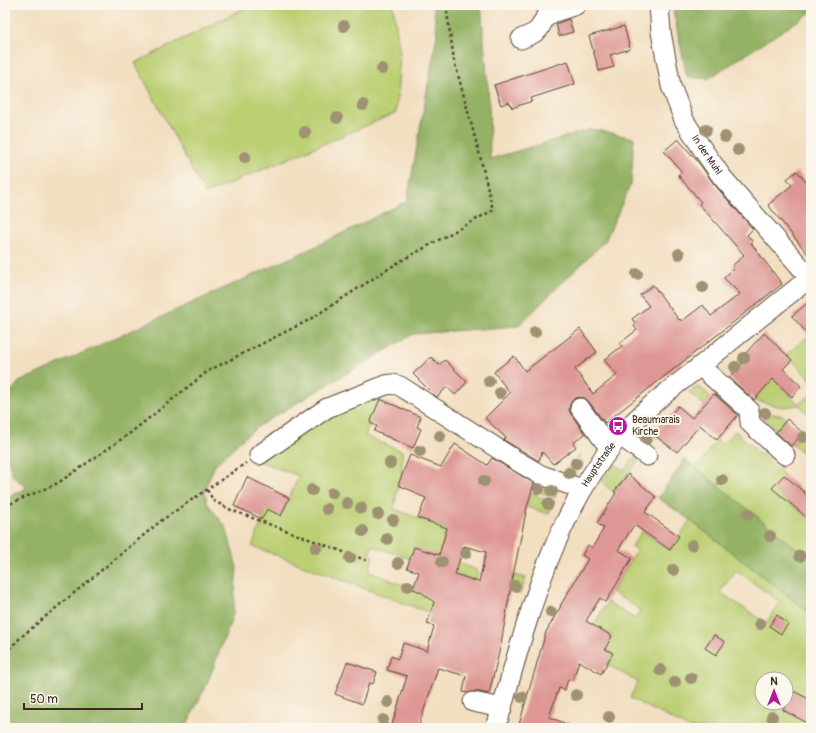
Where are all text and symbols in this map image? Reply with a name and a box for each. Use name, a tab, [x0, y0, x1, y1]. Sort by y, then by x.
street label: In der Muhl	[689, 133, 725, 177]
place label: Beaumarais Kirche	[632, 414, 680, 438]
bus stop icon: Beaumarais Kirche	[607, 415, 629, 437]
street label: Hauptstraße	[579, 440, 618, 489]
north arrow	[754, 671, 794, 711]
text: N	[770, 675, 778, 688]
scale bar	[24, 685, 142, 711]
text: 50 m	[30, 692, 58, 707]

